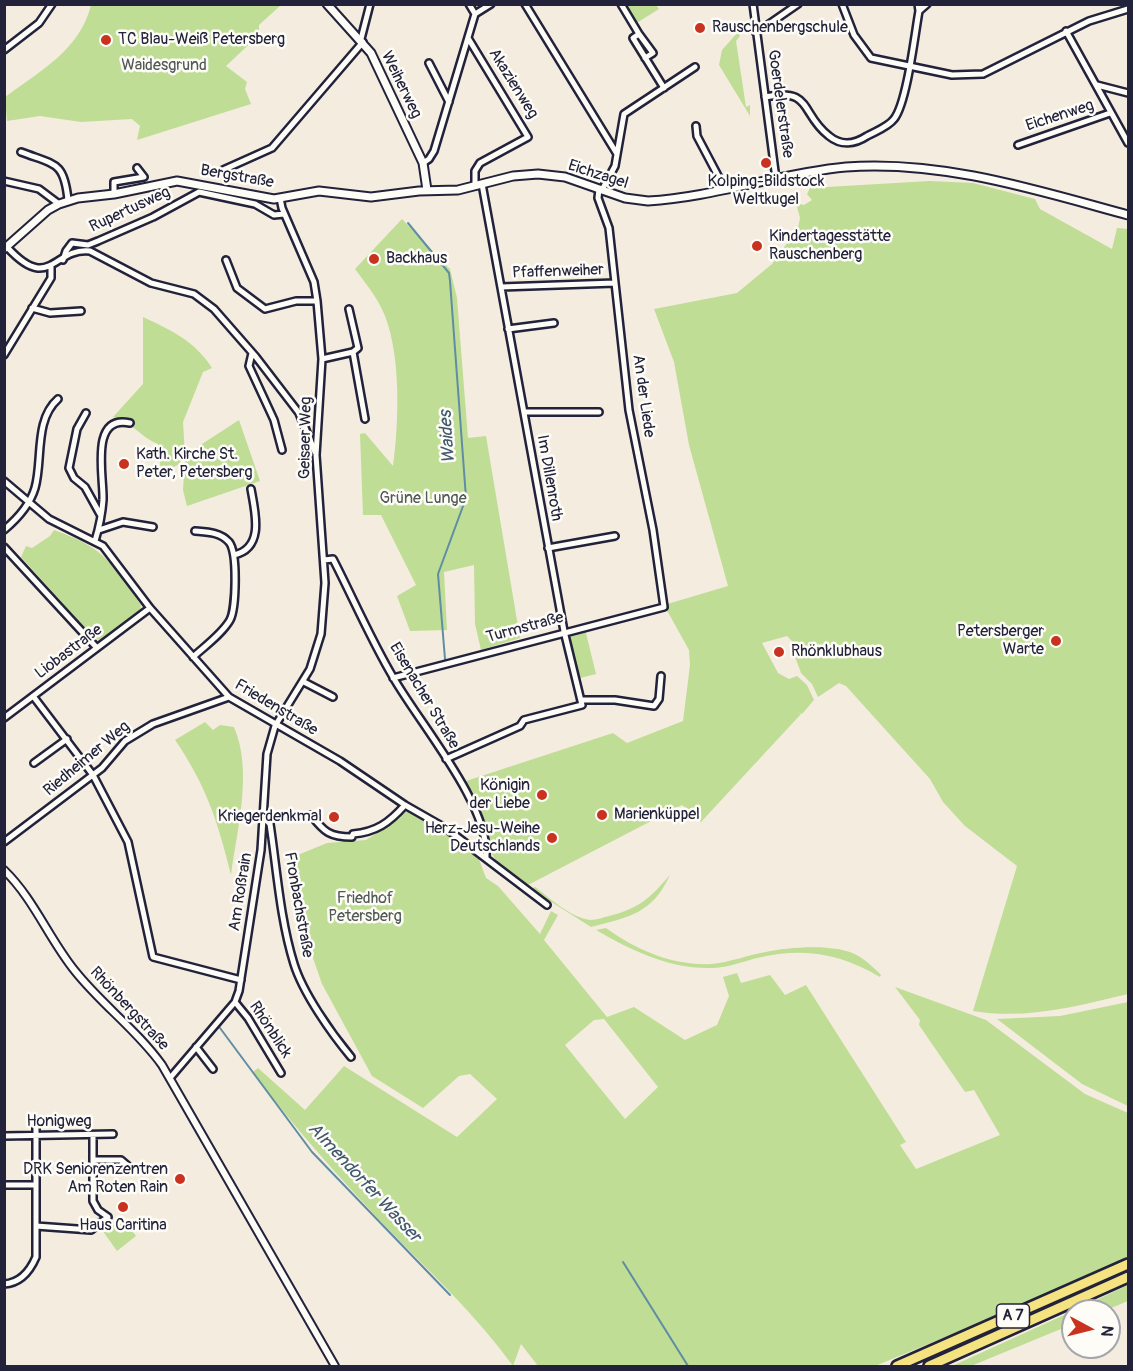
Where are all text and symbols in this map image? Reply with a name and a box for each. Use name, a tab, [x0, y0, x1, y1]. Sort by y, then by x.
place label: Rauschenbergschule	[712, 18, 848, 38]
marker: Rauschenbergschule	[693, 21, 707, 35]
place label: TC Blau-Weiß Petersberg	[118, 30, 285, 50]
marker: TC Blau-Weiß Petersberg	[99, 33, 113, 47]
street label: Akazienweg	[484, 45, 542, 123]
street label: Weiherweg	[377, 48, 425, 122]
street label: Goerdelerstraße	[763, 49, 797, 159]
park label: Waidesgrund	[121, 56, 207, 76]
street label: Eichenweg	[1024, 96, 1096, 136]
street label: Eichzagel	[565, 156, 631, 194]
marker: Kolping-Bildstock Weltkugel	[759, 156, 773, 170]
street label: Bergstraße	[199, 161, 275, 193]
place label: Kolping-Bildstock Weltkugel	[708, 172, 824, 210]
street label: Rupertusweg	[87, 183, 173, 237]
place label: Kindertagesstätte Rauschenberg	[769, 227, 891, 265]
marker: Kindertagesstätte Rauschenberg	[750, 239, 764, 253]
place label: Backhaus	[386, 249, 447, 269]
marker: Backhaus	[367, 252, 381, 266]
street label: Pfaffenweiher	[512, 261, 604, 283]
street label: An der Liede	[628, 353, 658, 439]
street label: Geisaer Weg	[296, 397, 316, 479]
water label: Waides	[435, 410, 461, 464]
street label: Im Dillenroth	[532, 433, 566, 523]
place label: Kath. Kirche St. Peter, Petersberg	[136, 445, 253, 483]
marker: Kath. Kirche St. Peter, Petersberg	[117, 457, 131, 471]
park label: Grüne Lunge	[379, 489, 467, 509]
street label: Turmstraße	[484, 608, 566, 648]
street label: Liobastraße	[32, 621, 106, 683]
place label: Petersberger Warte	[957, 622, 1044, 660]
marker: Petersberger Warte	[1049, 634, 1063, 648]
street label: Eisenacher Straße	[385, 639, 463, 753]
place label: Rhönklubhaus	[791, 642, 882, 662]
marker: Rhönklubhaus	[772, 645, 786, 659]
street label: Friedenstraße	[231, 676, 321, 740]
street label: Riedheimer Weg	[40, 717, 134, 801]
place label: Königin der Liebe	[469, 776, 530, 814]
marker: Königin der Liebe	[535, 788, 549, 802]
place label: Marienküppel	[614, 805, 700, 825]
place label: Kriegerdenkmal	[218, 807, 322, 827]
marker: Marienküppel	[595, 808, 609, 822]
marker: Kriegerdenkmal	[327, 810, 341, 824]
place label: Herz-Jesu-Weihe Deutschlands	[425, 819, 540, 857]
marker: Herz-Jesu-Weihe Deutschlands	[545, 831, 559, 845]
street label: Am Roßrain	[225, 851, 257, 933]
street label: Fronbachstraße	[279, 851, 317, 959]
park label: Friedhof Petersberg	[328, 889, 402, 927]
street label: Rhönbergstraße	[85, 963, 173, 1055]
street label: Rhönblick	[245, 998, 295, 1062]
street label: Honigweg	[26, 1112, 92, 1132]
water label: Almendorfer Wasser	[303, 1119, 425, 1247]
place label: DRK Seniorenzentren Am Roten Rain	[23, 1160, 168, 1198]
marker: DRK Seniorenzentren Am Roten Rain	[173, 1172, 187, 1186]
marker: Haus Caritina	[116, 1200, 130, 1214]
place label: Haus Caritina	[79, 1216, 167, 1236]
north arrow	[1061, 1299, 1121, 1359]
road number: A 7	[996, 1304, 1030, 1328]
text: N	[1096, 1324, 1117, 1338]

